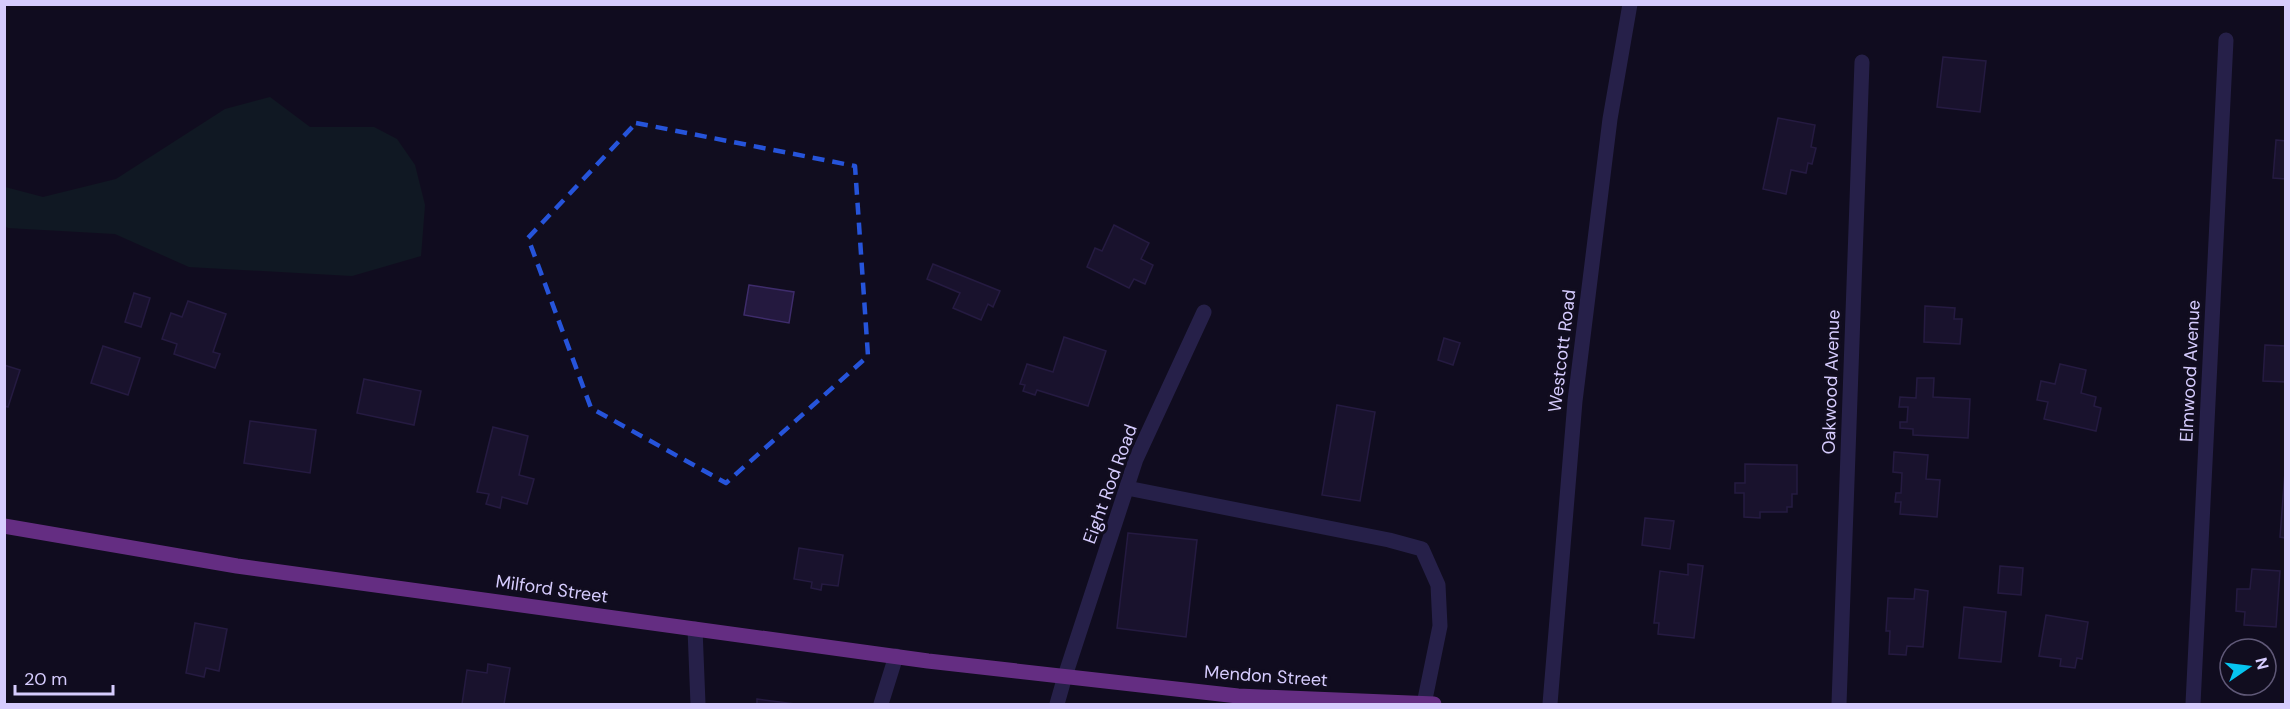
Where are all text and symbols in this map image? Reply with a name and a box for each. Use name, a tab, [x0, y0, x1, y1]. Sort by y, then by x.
street label: Westcott Road	[1543, 288, 1581, 414]
street label: Elmwood Avenue	[2174, 299, 2206, 443]
street label: Oakwood Avenue	[1816, 309, 1846, 455]
street label: Eight Rod Road	[1077, 421, 1143, 547]
street label: Milford Street	[494, 569, 610, 609]
north arrow	[2218, 637, 2278, 697]
text: N	[2250, 655, 2274, 672]
scale bar	[15, 658, 112, 696]
street label: Mendon Street	[1203, 660, 1329, 692]
text: 20 m	[24, 667, 67, 691]

